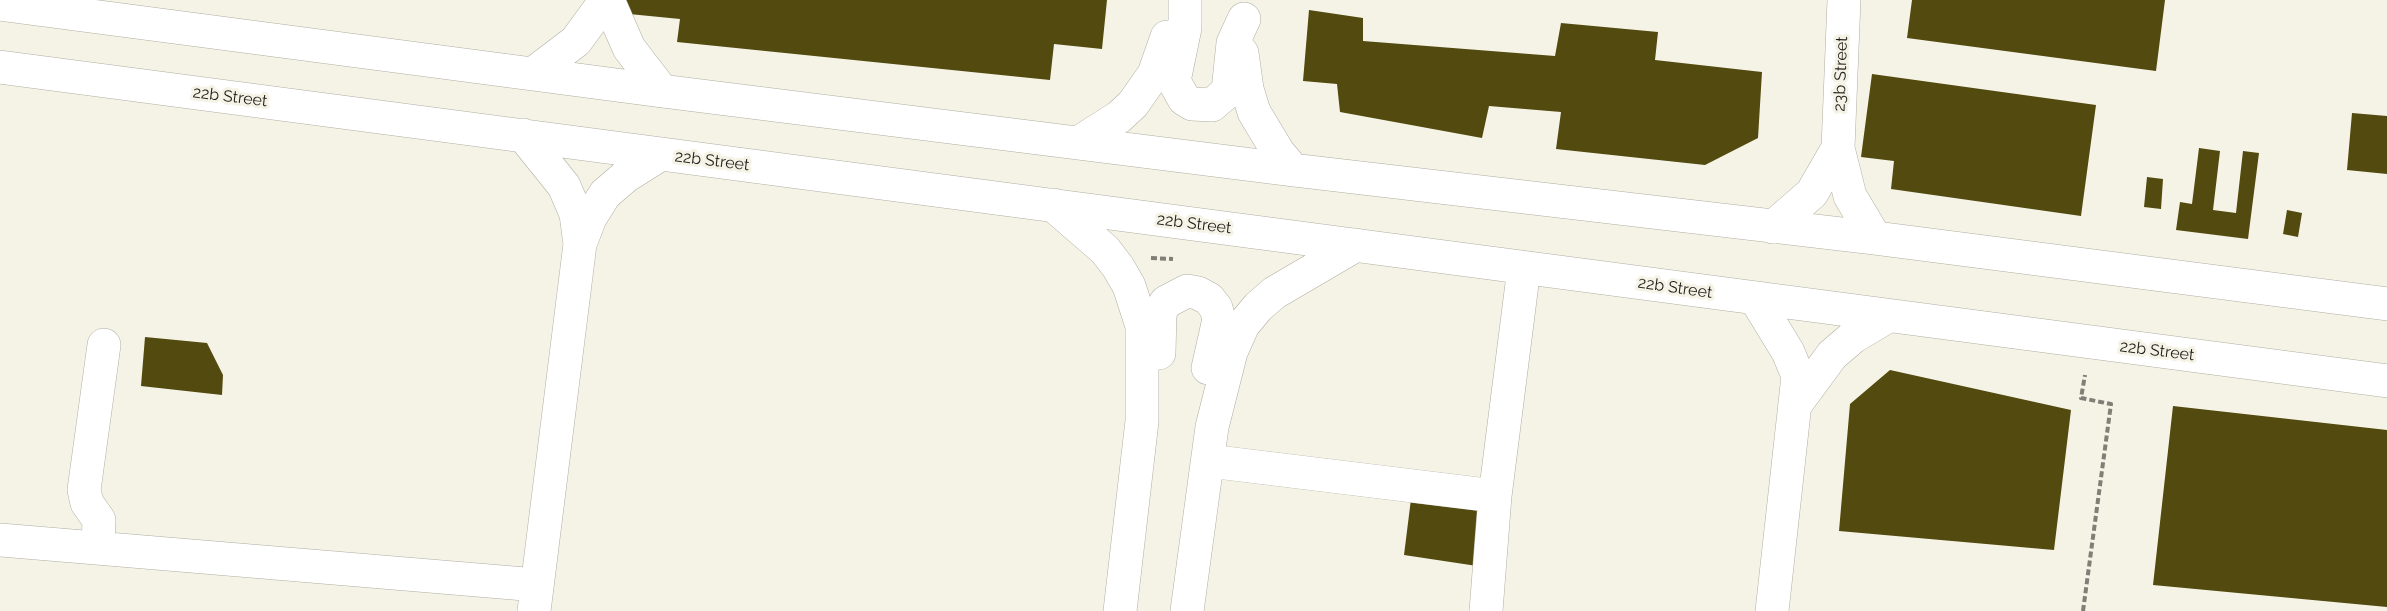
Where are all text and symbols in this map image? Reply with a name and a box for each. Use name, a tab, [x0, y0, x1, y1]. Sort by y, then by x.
street label: 23b Street	[1830, 36, 1852, 112]
street label: 22b Street	[192, 83, 268, 111]
street label: 22b Street	[674, 147, 750, 175]
street label: 22b Street	[1156, 210, 1232, 238]
street label: 22b Street	[1637, 273, 1713, 303]
street label: 22b Street	[2119, 337, 2195, 365]

